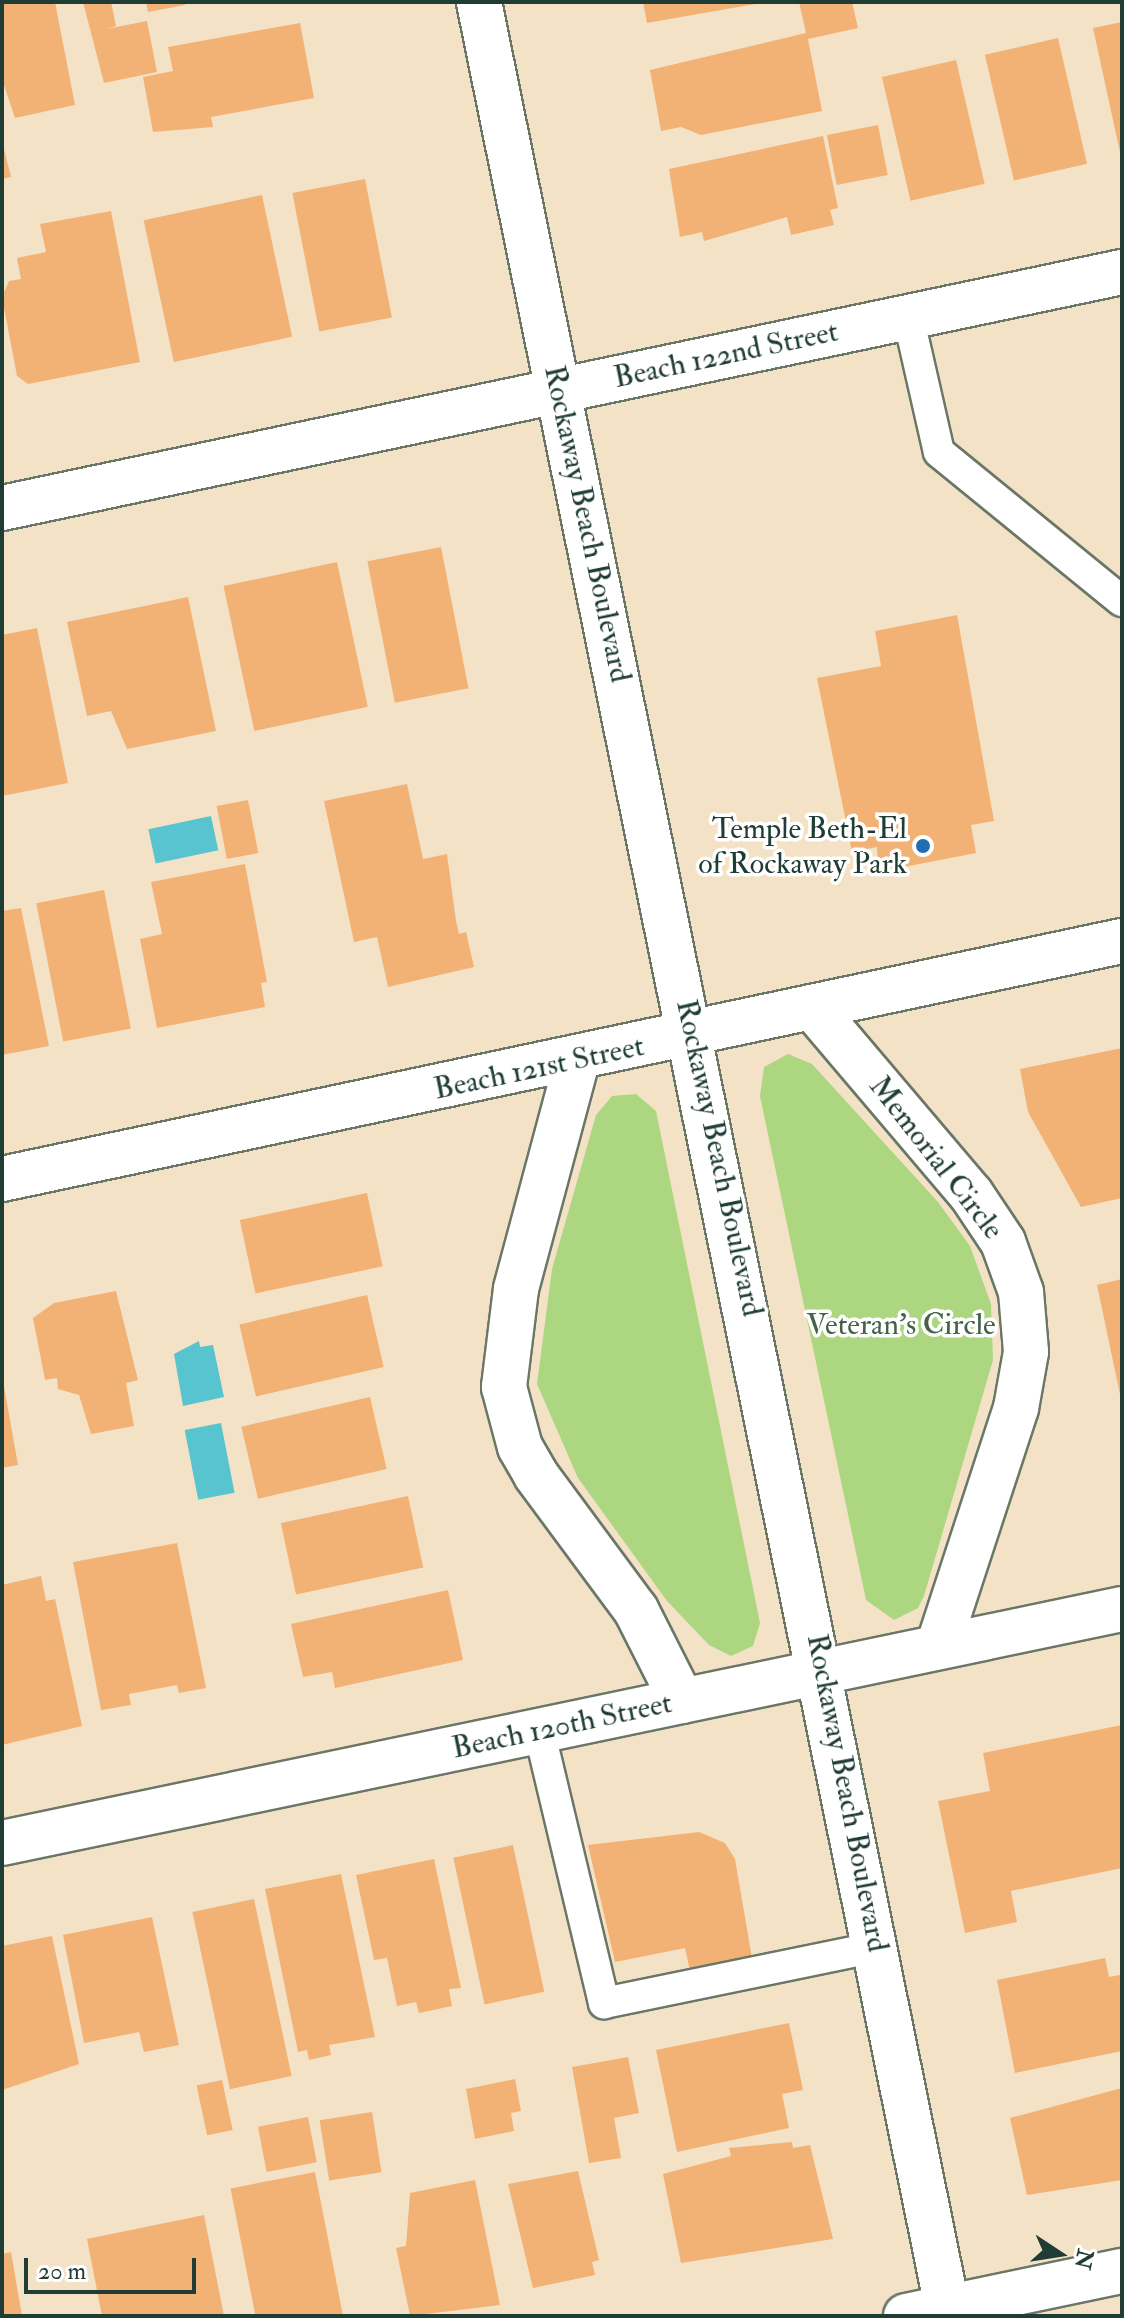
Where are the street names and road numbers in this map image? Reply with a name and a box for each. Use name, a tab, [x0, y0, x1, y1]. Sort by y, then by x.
street label: Beach 122nd Street	[610, 314, 842, 396]
street label: Rockaway Beach Boulevard	[536, 362, 638, 686]
street label: Rockaway Beach Boulevard	[668, 996, 770, 1320]
street label: Beach 121st Street	[431, 1028, 647, 1108]
street label: Memorial Circle	[861, 1069, 1011, 1247]
street label: Rockaway Beach Boulevard	[799, 1631, 895, 1955]
street label: Beach 120th Street	[449, 1685, 675, 1767]

